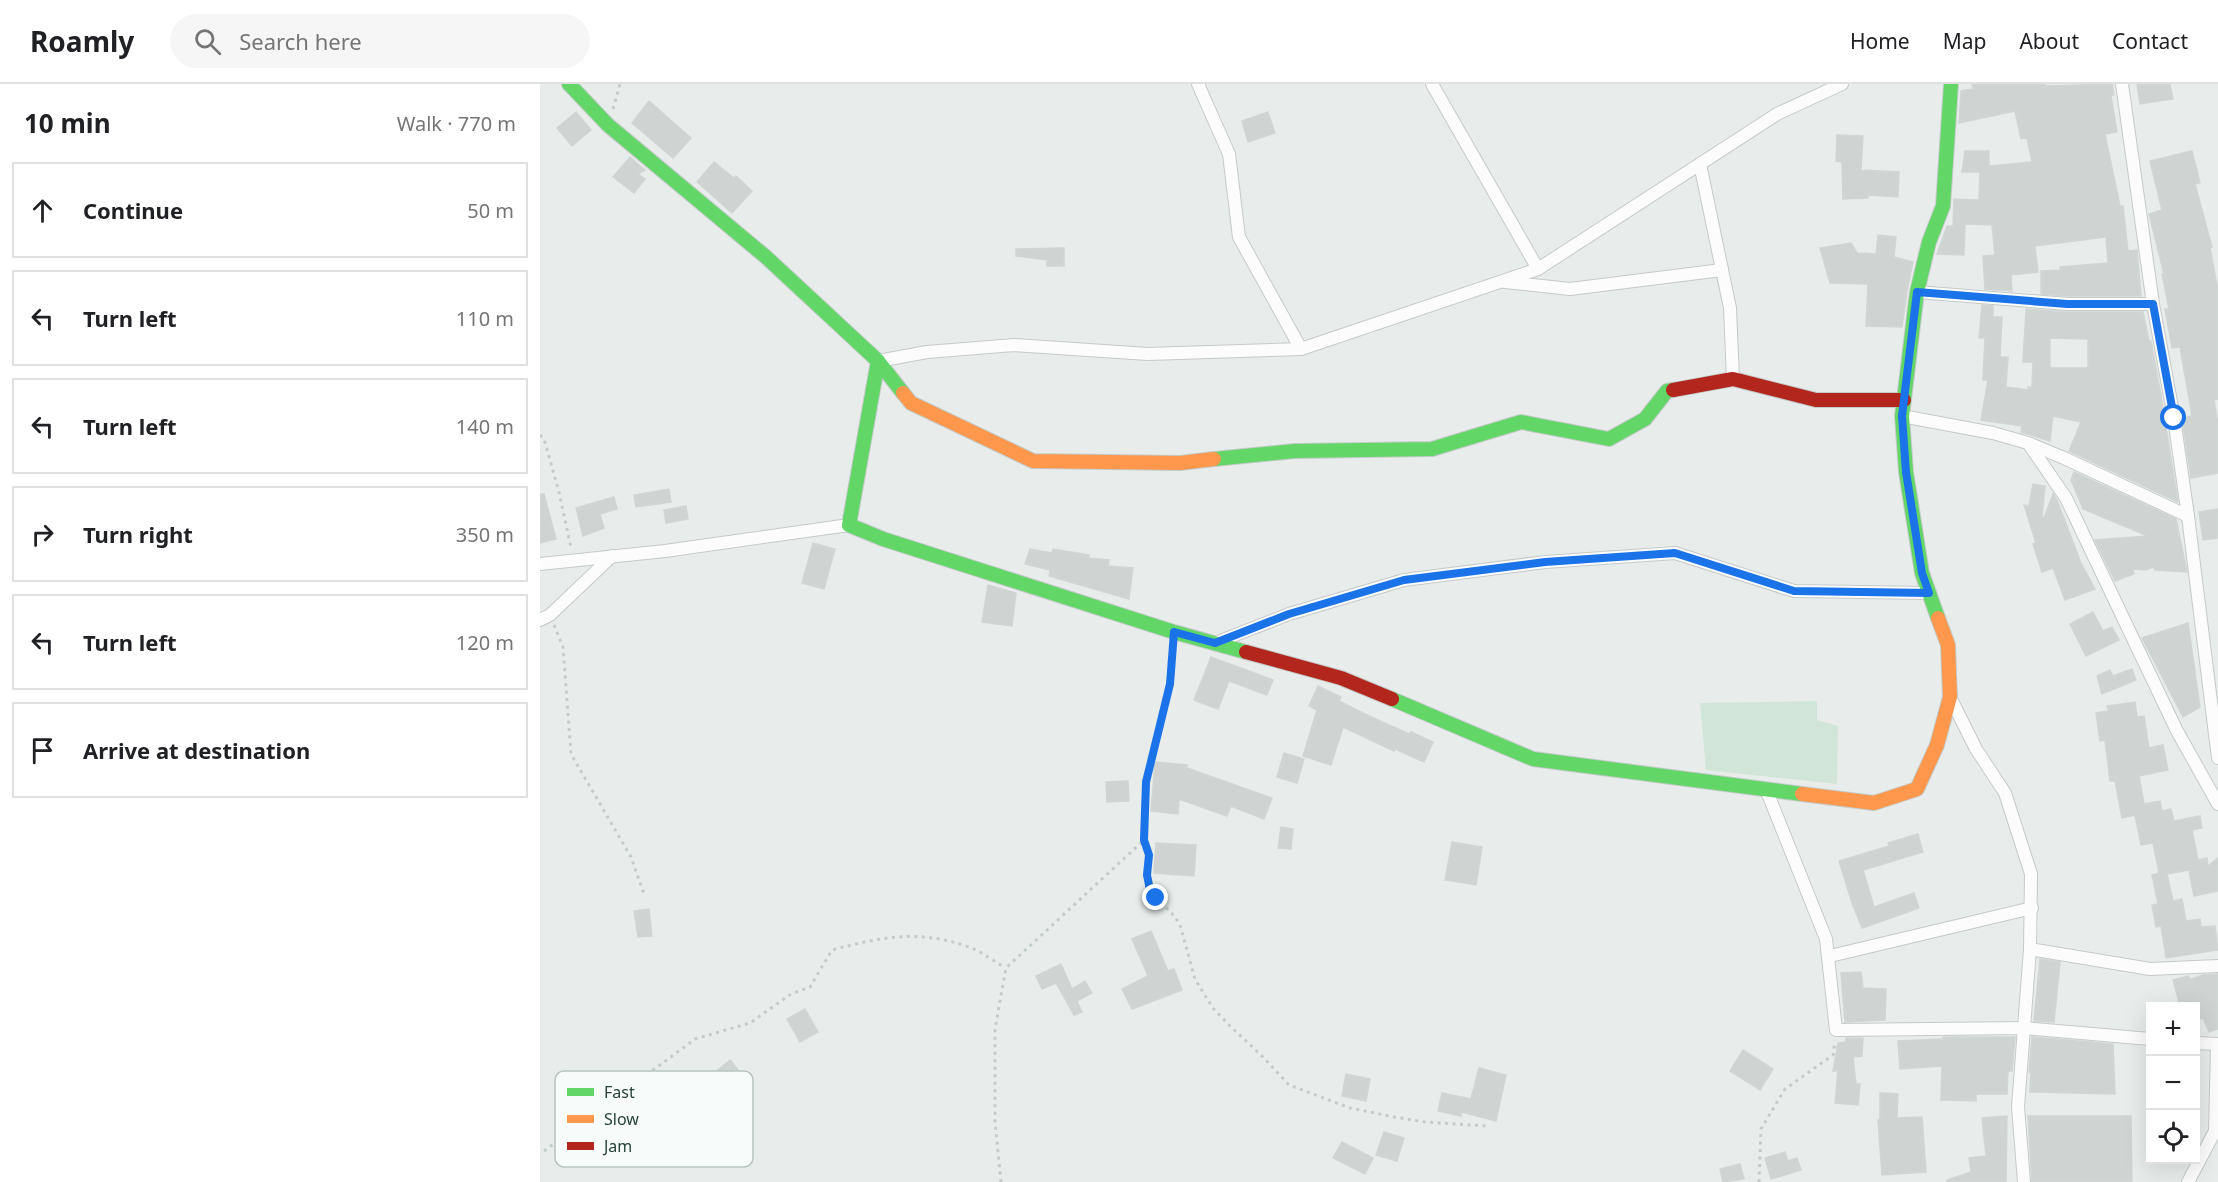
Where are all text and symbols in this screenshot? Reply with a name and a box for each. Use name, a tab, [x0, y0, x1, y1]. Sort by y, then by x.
search box	[170, 14, 590, 68]
text: Roamly	[30, 22, 134, 60]
icon: search	[191, 25, 224, 58]
text: Search here	[239, 26, 362, 56]
text: Home	[1850, 27, 1910, 55]
text: Map	[1943, 27, 1986, 55]
text: About	[2019, 27, 2079, 55]
text: Contact	[2112, 27, 2188, 55]
text: 10 min	[24, 105, 111, 141]
text: Walk · 770 m	[397, 110, 516, 137]
icon: ahead	[26, 194, 59, 227]
text: Continue	[83, 195, 183, 225]
text: 50 m	[467, 197, 514, 224]
icon: left	[26, 302, 59, 335]
text: Turn left	[83, 303, 177, 333]
text: 110 m	[456, 305, 514, 332]
route start	[2160, 404, 2186, 430]
icon: left	[26, 410, 59, 443]
text: Turn left	[83, 411, 177, 441]
text: 140 m	[456, 413, 514, 440]
icon: right	[26, 518, 59, 551]
text: Turn right	[83, 519, 193, 549]
text: 350 m	[456, 521, 514, 548]
icon: left	[26, 626, 59, 659]
text: Turn left	[83, 627, 177, 657]
text: 120 m	[456, 629, 514, 656]
icon: arrive	[26, 734, 59, 767]
text: Arrive at destination	[83, 735, 310, 765]
route end	[1142, 884, 1168, 910]
map controls	[2146, 1002, 2200, 1164]
button: +	[2146, 1002, 2200, 1056]
button: −	[2146, 1056, 2200, 1110]
legend	[555, 1071, 753, 1167]
text: Fast	[604, 1081, 635, 1103]
text: Slow	[604, 1108, 639, 1130]
button: locate	[2146, 1110, 2200, 1164]
text: Jam	[602, 1135, 632, 1157]

